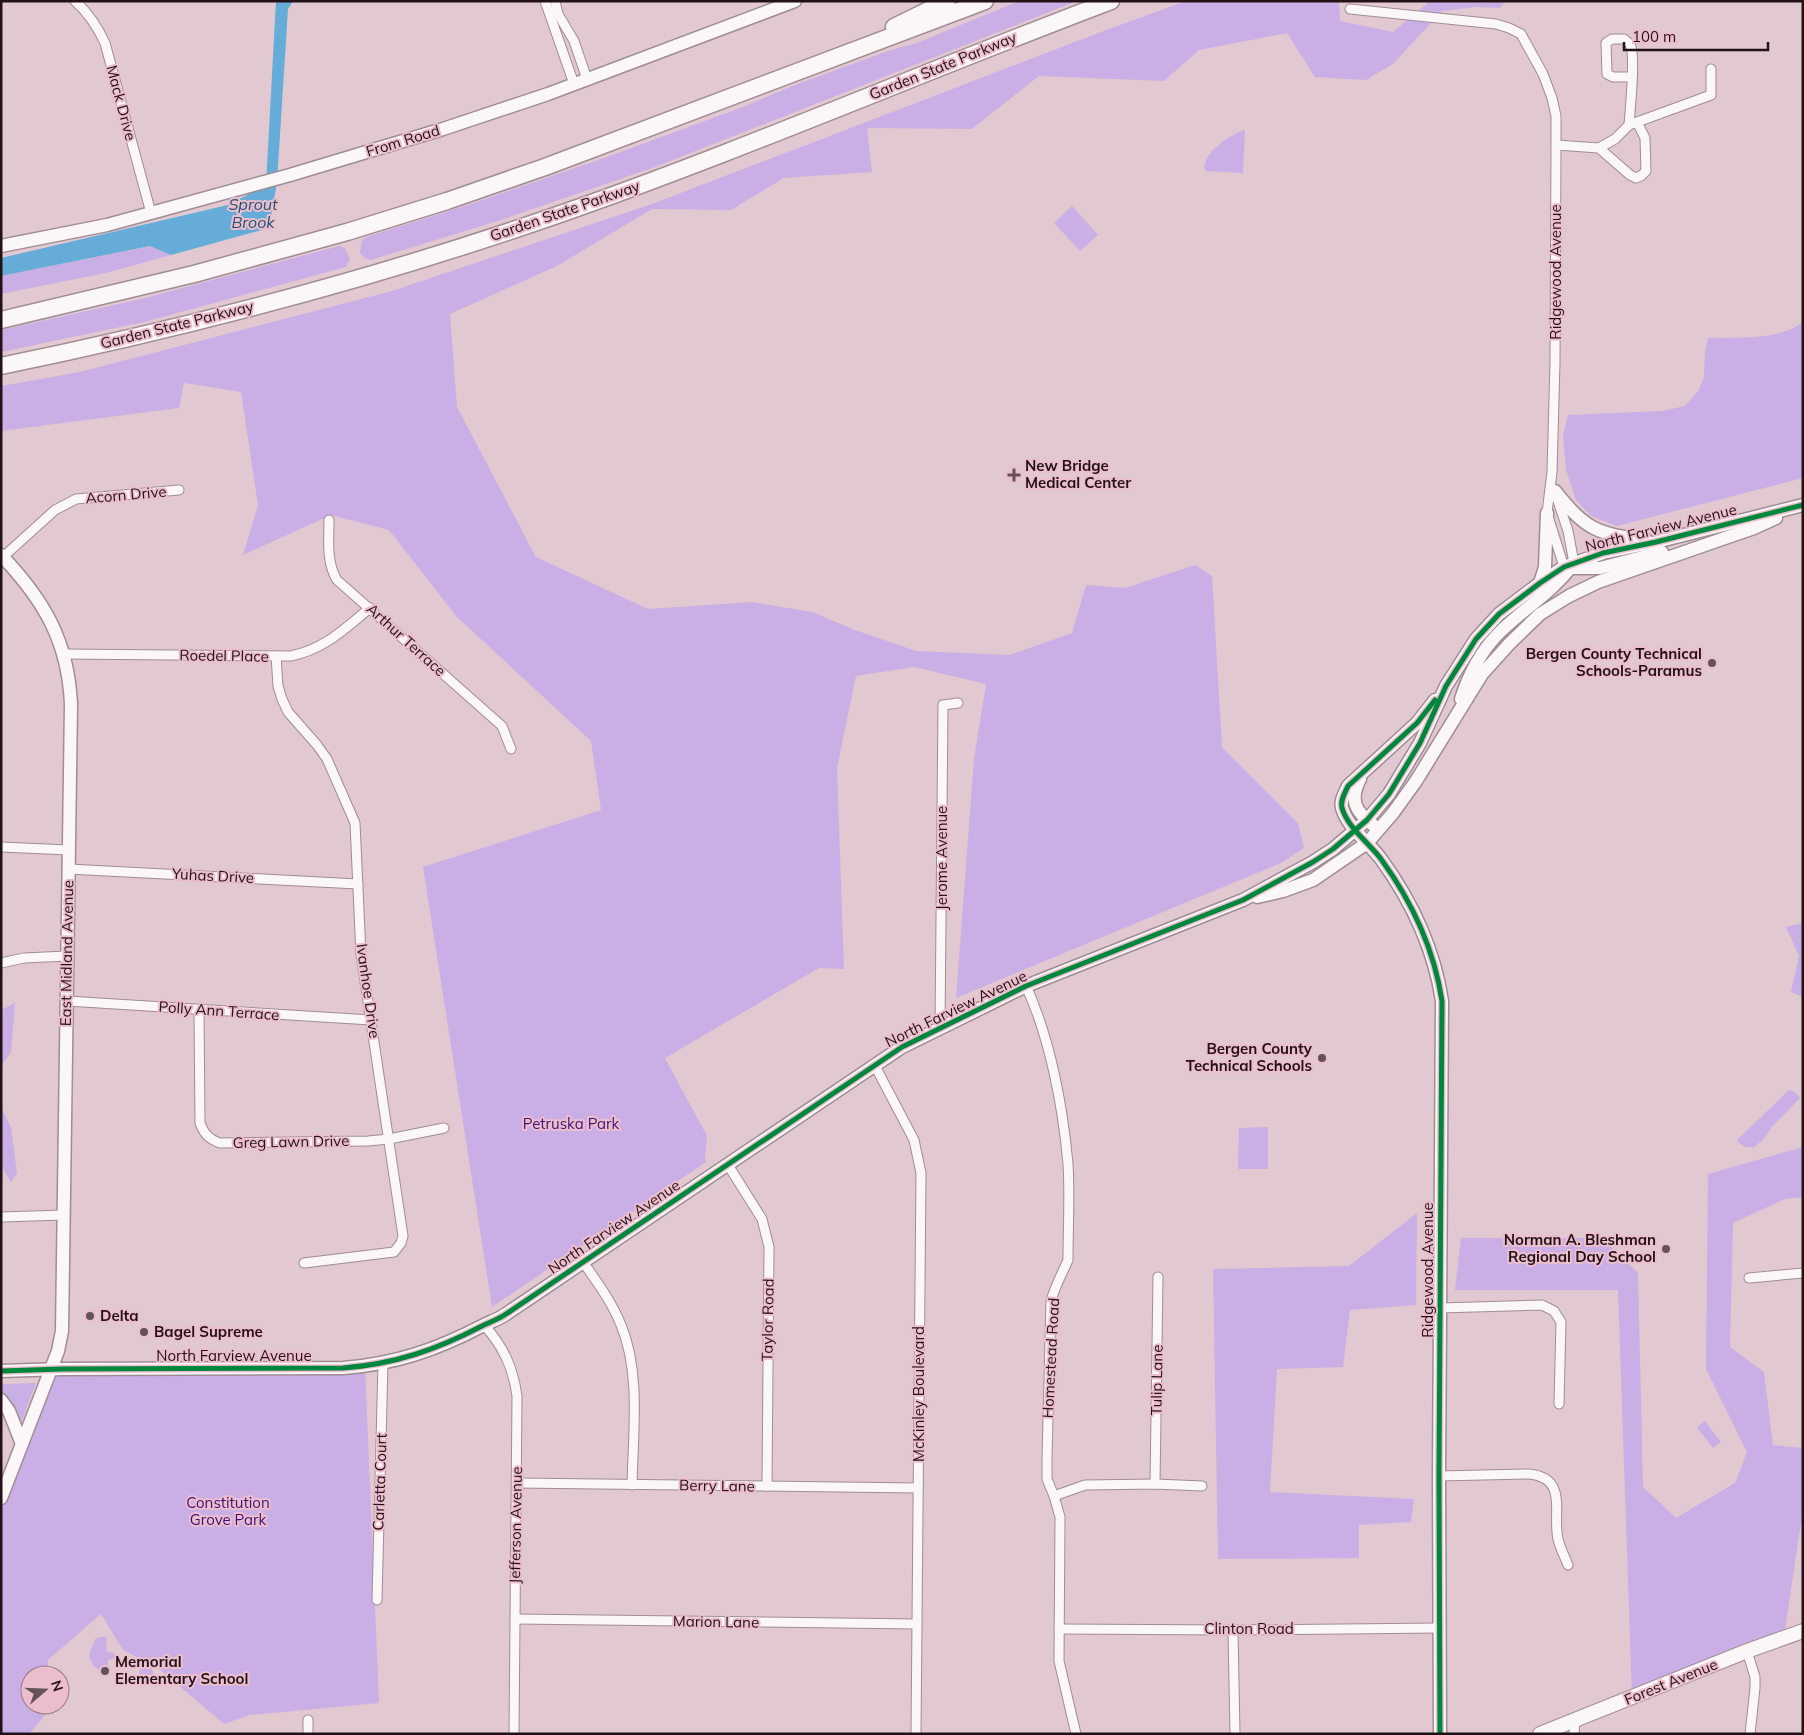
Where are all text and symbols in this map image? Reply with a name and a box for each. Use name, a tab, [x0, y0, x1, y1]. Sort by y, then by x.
scale bar	[1624, 20, 1768, 52]
street label: Garden State Parkway	[866, 27, 1019, 104]
text: 100 m	[1632, 27, 1676, 46]
street label: Mack Drive	[102, 63, 141, 143]
street label: From Road	[364, 120, 442, 161]
street label: Garden State Parkway	[487, 176, 642, 245]
water label: Sprout Brook	[228, 194, 278, 232]
street label: Ridgewood Avenue	[1546, 204, 1565, 340]
street label: Garden State Parkway	[98, 296, 255, 353]
place label: New Bridge Medical Center	[1025, 456, 1131, 492]
marker: New Bridge Medical Center	[1007, 468, 1021, 482]
street label: Acorn Drive	[85, 482, 167, 508]
street label: North Farview Avenue	[1583, 500, 1739, 556]
street label: Arthur Terrace	[363, 599, 450, 680]
place label: Bergen County Technical Schools-Paramus	[1526, 644, 1702, 680]
street label: Roedel Place	[179, 645, 269, 666]
marker: Bergen County Technical Schools-Paramus	[1706, 657, 1718, 669]
street label: Jerome Avenue	[932, 806, 951, 910]
street label: Yuhas Drive	[171, 864, 254, 887]
street label: East Midland Avenue	[56, 880, 77, 1026]
street label: Ivanhoe Drive	[352, 942, 385, 1039]
street label: North Farview Avenue	[882, 966, 1030, 1051]
street label: Polly Ann Terrace	[158, 997, 280, 1024]
place label: Bergen County Technical Schools	[1186, 1039, 1313, 1075]
marker: Bergen County Technical Schools	[1316, 1052, 1328, 1064]
park label: Petruska Park	[523, 1114, 620, 1133]
street label: Greg Lawn Drive	[233, 1131, 349, 1152]
street label: North Farview Avenue	[544, 1175, 683, 1278]
street label: Ridgewood Avenue	[1418, 1202, 1437, 1338]
place label: Norman A. Bleshman Regional Day School	[1504, 1230, 1656, 1266]
marker: Norman A. Bleshman Regional Day School	[1660, 1243, 1672, 1255]
street label: Taylor Road	[757, 1278, 778, 1362]
street label: Homestead Road	[1038, 1297, 1063, 1419]
place label: Delta	[100, 1306, 139, 1325]
marker: Delta	[84, 1310, 96, 1322]
place label: Bagel Supreme	[154, 1322, 263, 1341]
marker: Bagel Supreme	[138, 1326, 150, 1338]
street label: McKinley Boulevard	[909, 1326, 928, 1462]
street label: Tulip Lane	[1146, 1344, 1167, 1416]
street label: North Farview Avenue	[156, 1346, 312, 1365]
street label: Carletta Court	[368, 1433, 391, 1531]
street label: Jefferson Avenue	[505, 1466, 526, 1584]
street label: Berry Lane	[679, 1475, 755, 1496]
park label: Constitution Grove Park	[186, 1493, 270, 1529]
street label: Marion Lane	[673, 1611, 759, 1632]
street label: Clinton Road	[1204, 1619, 1294, 1638]
place label: Memorial Elementary School	[115, 1652, 248, 1688]
street label: Forest Avenue	[1621, 1654, 1720, 1709]
north arrow	[20, 1665, 70, 1715]
marker: Memorial Elementary School	[99, 1665, 111, 1677]
text: N	[47, 1678, 68, 1694]

